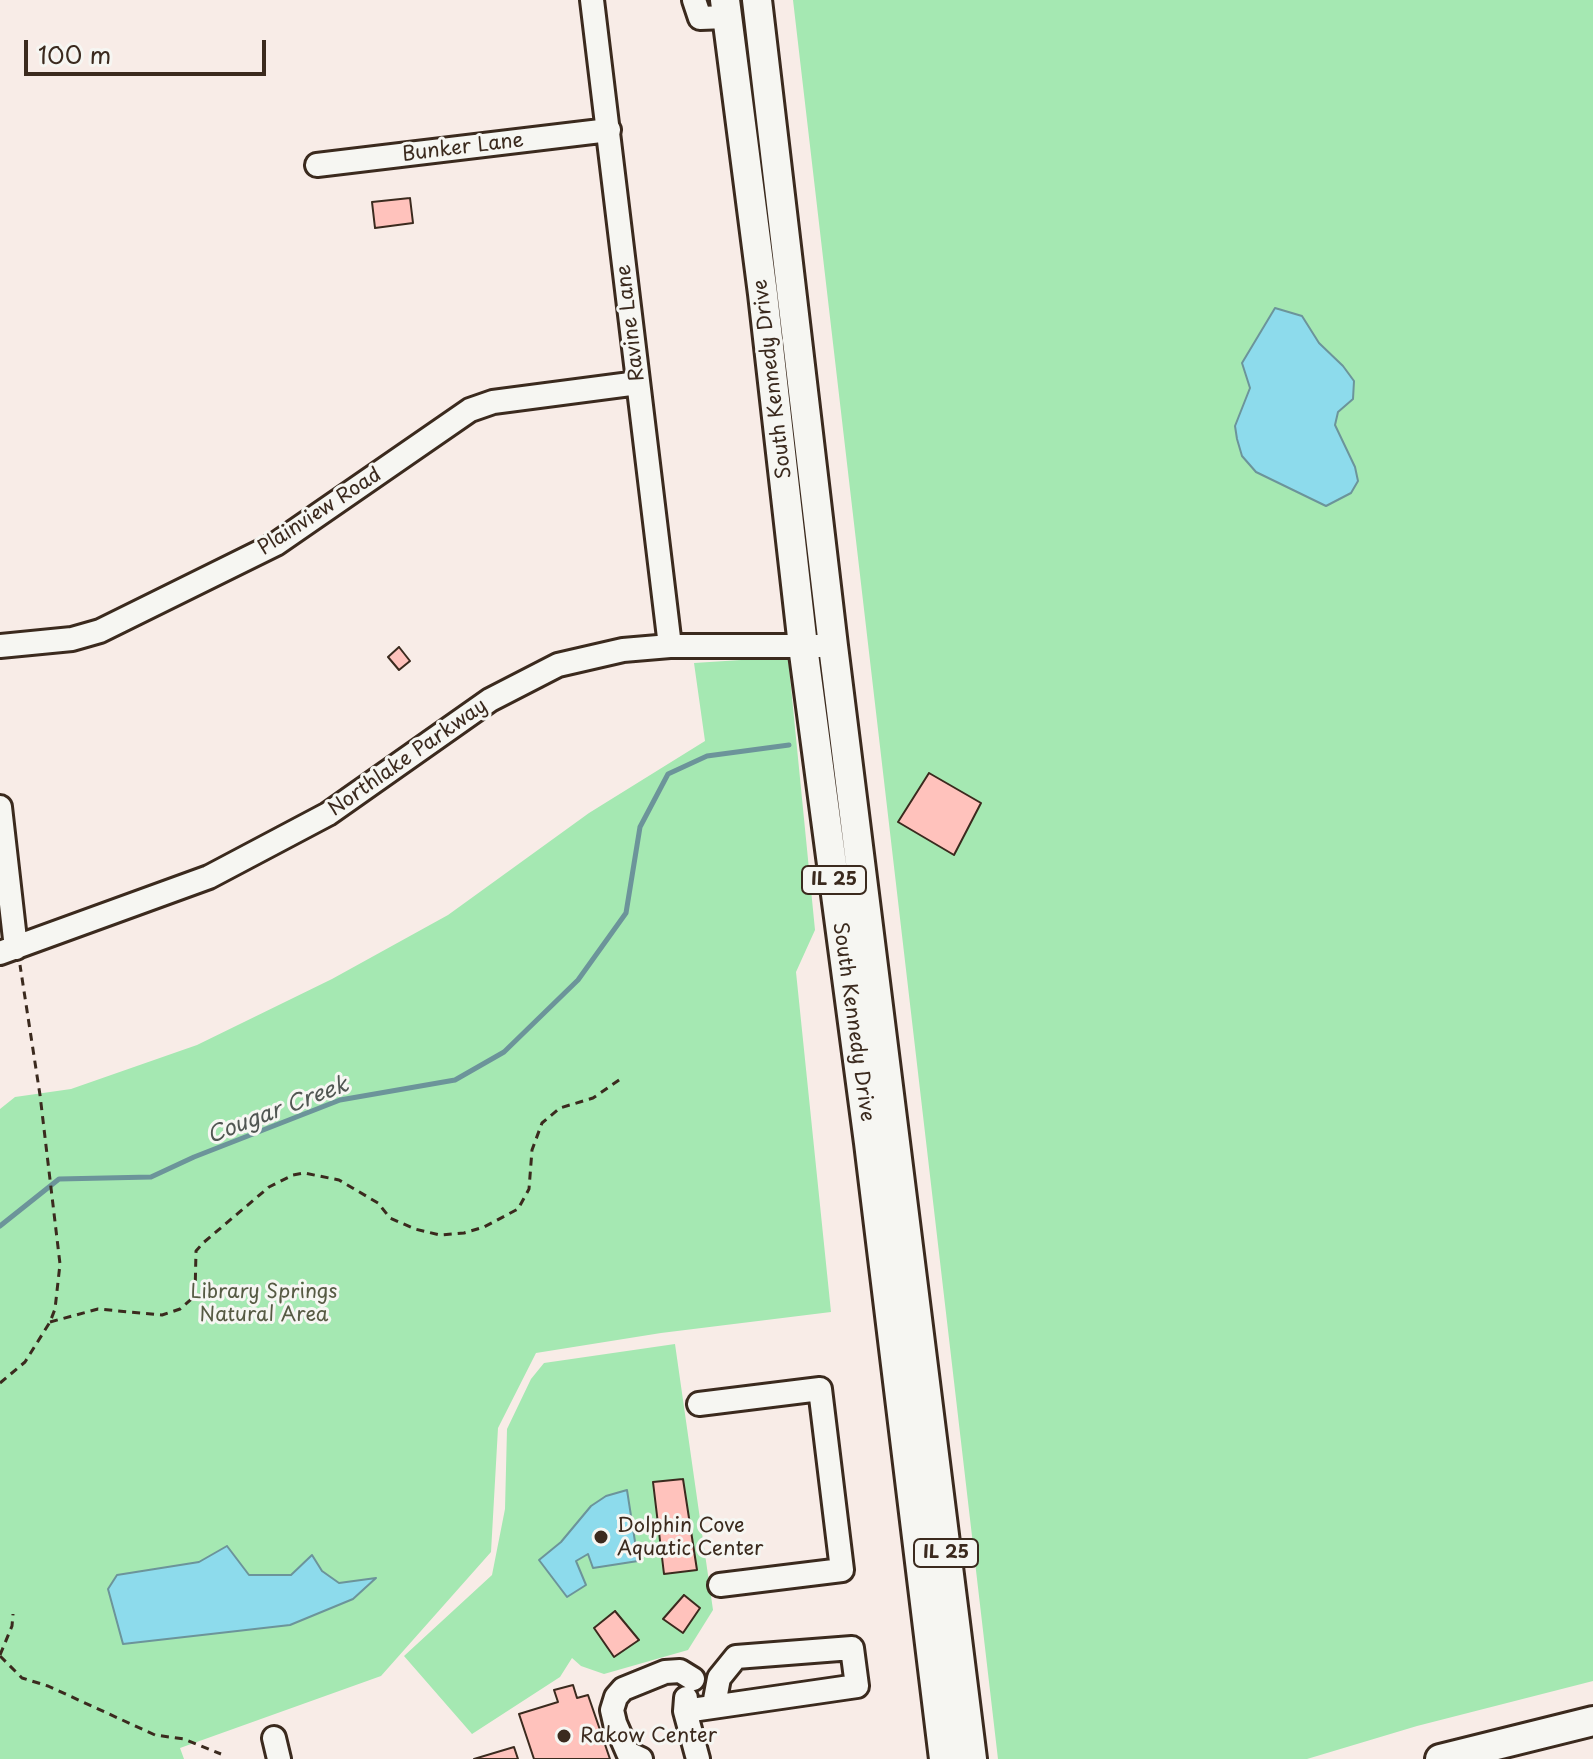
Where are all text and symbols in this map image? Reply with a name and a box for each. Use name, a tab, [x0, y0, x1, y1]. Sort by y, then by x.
scale bar	[28, 24, 270, 74]
text: 100 m	[38, 36, 111, 72]
street label: Bunker Lane	[401, 129, 525, 167]
street label: Ravine Lane	[612, 263, 650, 383]
street label: South Kennedy Drive	[749, 278, 797, 480]
street label: Plainview Road	[254, 463, 386, 561]
street label: Northlake Parkway	[324, 694, 492, 822]
road number: IL 25	[802, 866, 866, 894]
street label: South Kennedy Drive	[827, 921, 879, 1123]
water label: Cougar Creek	[204, 1072, 352, 1150]
park label: Library Springs Natural Area	[191, 1280, 337, 1327]
place label: Dolphin Cove Aquatic Center	[617, 1514, 763, 1561]
marker: Dolphin Cove Aquatic Center	[592, 1528, 610, 1546]
road number: IL 25	[914, 1539, 978, 1567]
place label: Rakow Center	[580, 1724, 717, 1748]
marker: Rakow Center	[555, 1727, 573, 1745]

